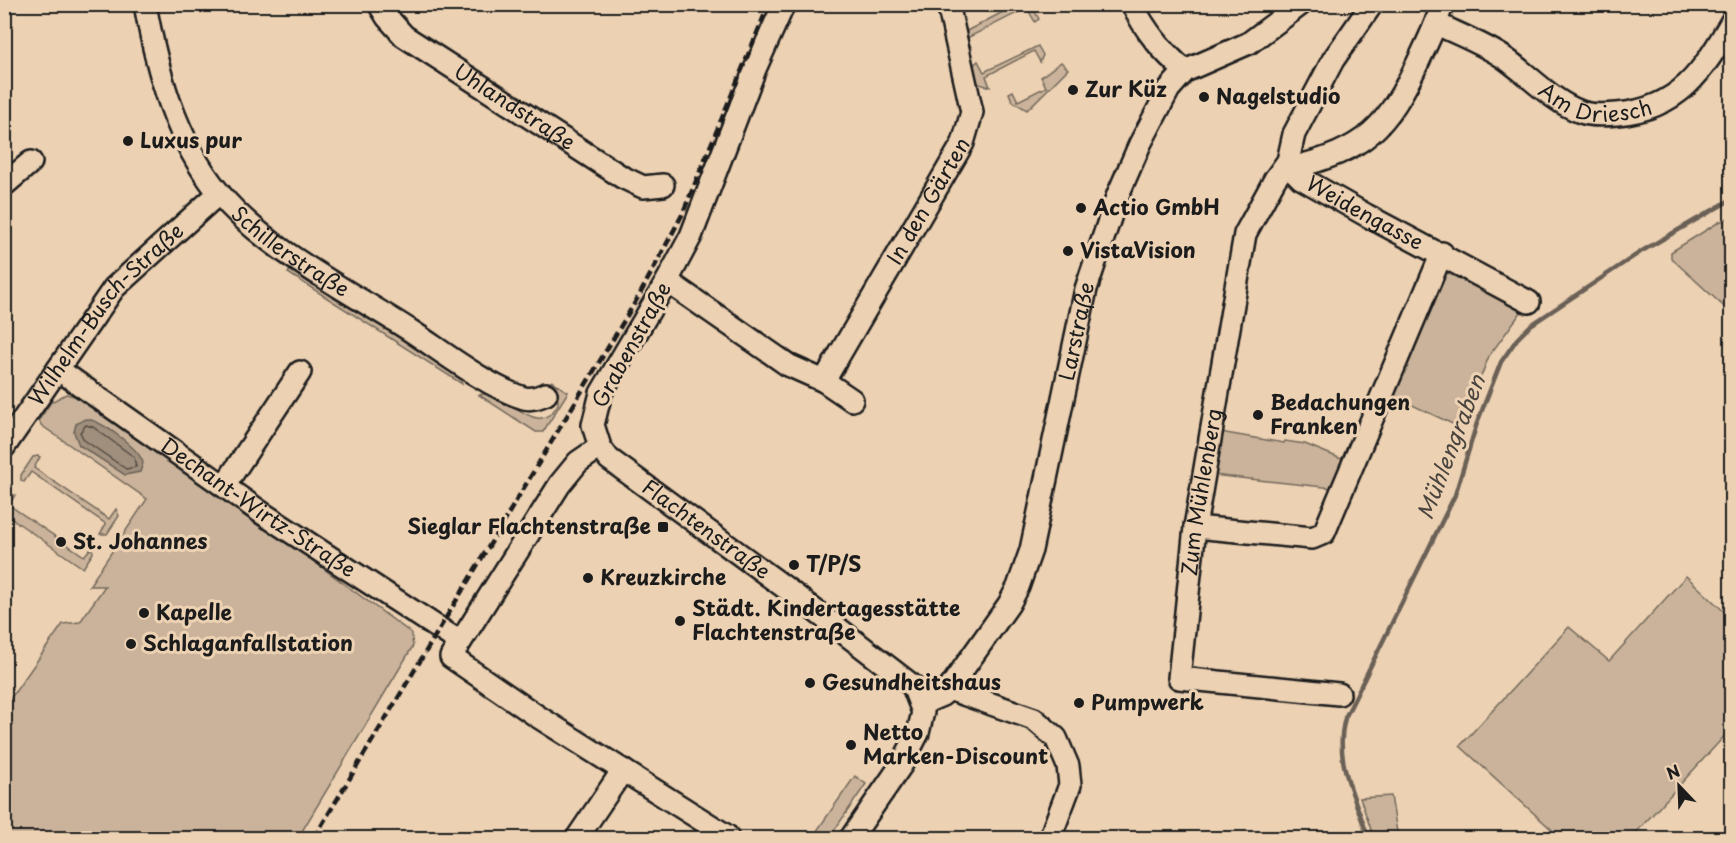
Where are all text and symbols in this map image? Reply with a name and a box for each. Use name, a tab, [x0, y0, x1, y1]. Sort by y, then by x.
street label: Uhlandstraße	[448, 54, 582, 157]
place label: Zur Küz	[1085, 72, 1167, 104]
street label: Am Driesch	[1533, 73, 1655, 129]
place label: Nagelstudio	[1216, 79, 1340, 111]
marker: Zur Küz	[1066, 83, 1080, 97]
marker: Nagelstudio	[1197, 90, 1211, 104]
place label: Luxus pur	[140, 123, 242, 155]
street label: In den Gärten	[877, 131, 977, 270]
marker: Luxus pur	[121, 134, 135, 148]
street label: Weidengasse	[1301, 166, 1430, 257]
place label: Actio GmbH	[1092, 190, 1220, 222]
street label: Schillerstraße	[225, 197, 356, 304]
marker: Actio GmbH	[1074, 201, 1088, 215]
street label: Wilhelm-Busch-Straße	[19, 215, 190, 411]
place label: VistaVision	[1080, 233, 1196, 265]
marker: VistaVision	[1061, 244, 1075, 258]
street label: Grabenstraße	[582, 275, 678, 413]
street label: Larstraße	[1049, 277, 1101, 383]
water label: Mühlengraben	[1407, 368, 1493, 523]
place label: Bedachungen Franken	[1270, 385, 1411, 441]
street label: Zum Mühlenberg	[1172, 406, 1229, 577]
marker: Bedachungen Franken	[1251, 408, 1265, 422]
street label: Dechant-Wirtz-Straße	[155, 428, 363, 584]
street label: Flachtenstraße	[636, 470, 778, 586]
place label: Sieglar Flachtenstraße	[407, 509, 651, 541]
marker: Sieglar Flachtenstraße	[656, 520, 670, 534]
place label: St. Johannes	[73, 524, 208, 556]
marker: St. Johannes	[54, 535, 68, 549]
place label: T/P/S	[806, 547, 861, 579]
marker: T/P/S	[787, 558, 801, 572]
place label: Kreuzkirche	[600, 560, 726, 592]
marker: Kreuzkirche	[581, 571, 595, 585]
place label: Städt. Kindertagesstätte Flachtenstraße	[692, 591, 960, 647]
place label: Kapelle	[156, 595, 232, 627]
marker: Kapelle	[137, 606, 151, 620]
marker: Städt. Kindertagesstätte Flachtenstraße	[673, 614, 687, 628]
place label: Schlaganfallstation	[143, 626, 353, 658]
marker: Schlaganfallstation	[124, 637, 138, 651]
place label: Gesundheitshaus	[822, 665, 1001, 697]
marker: Gesundheitshaus	[803, 676, 817, 690]
place label: Pumpwerk	[1091, 685, 1204, 717]
marker: Pumpwerk	[1072, 696, 1086, 710]
place label: Netto Marken-Discount	[863, 715, 1048, 771]
marker: Netto Marken-Discount	[844, 738, 858, 752]
north arrow	[1649, 756, 1709, 816]
text: N	[1662, 758, 1683, 785]

